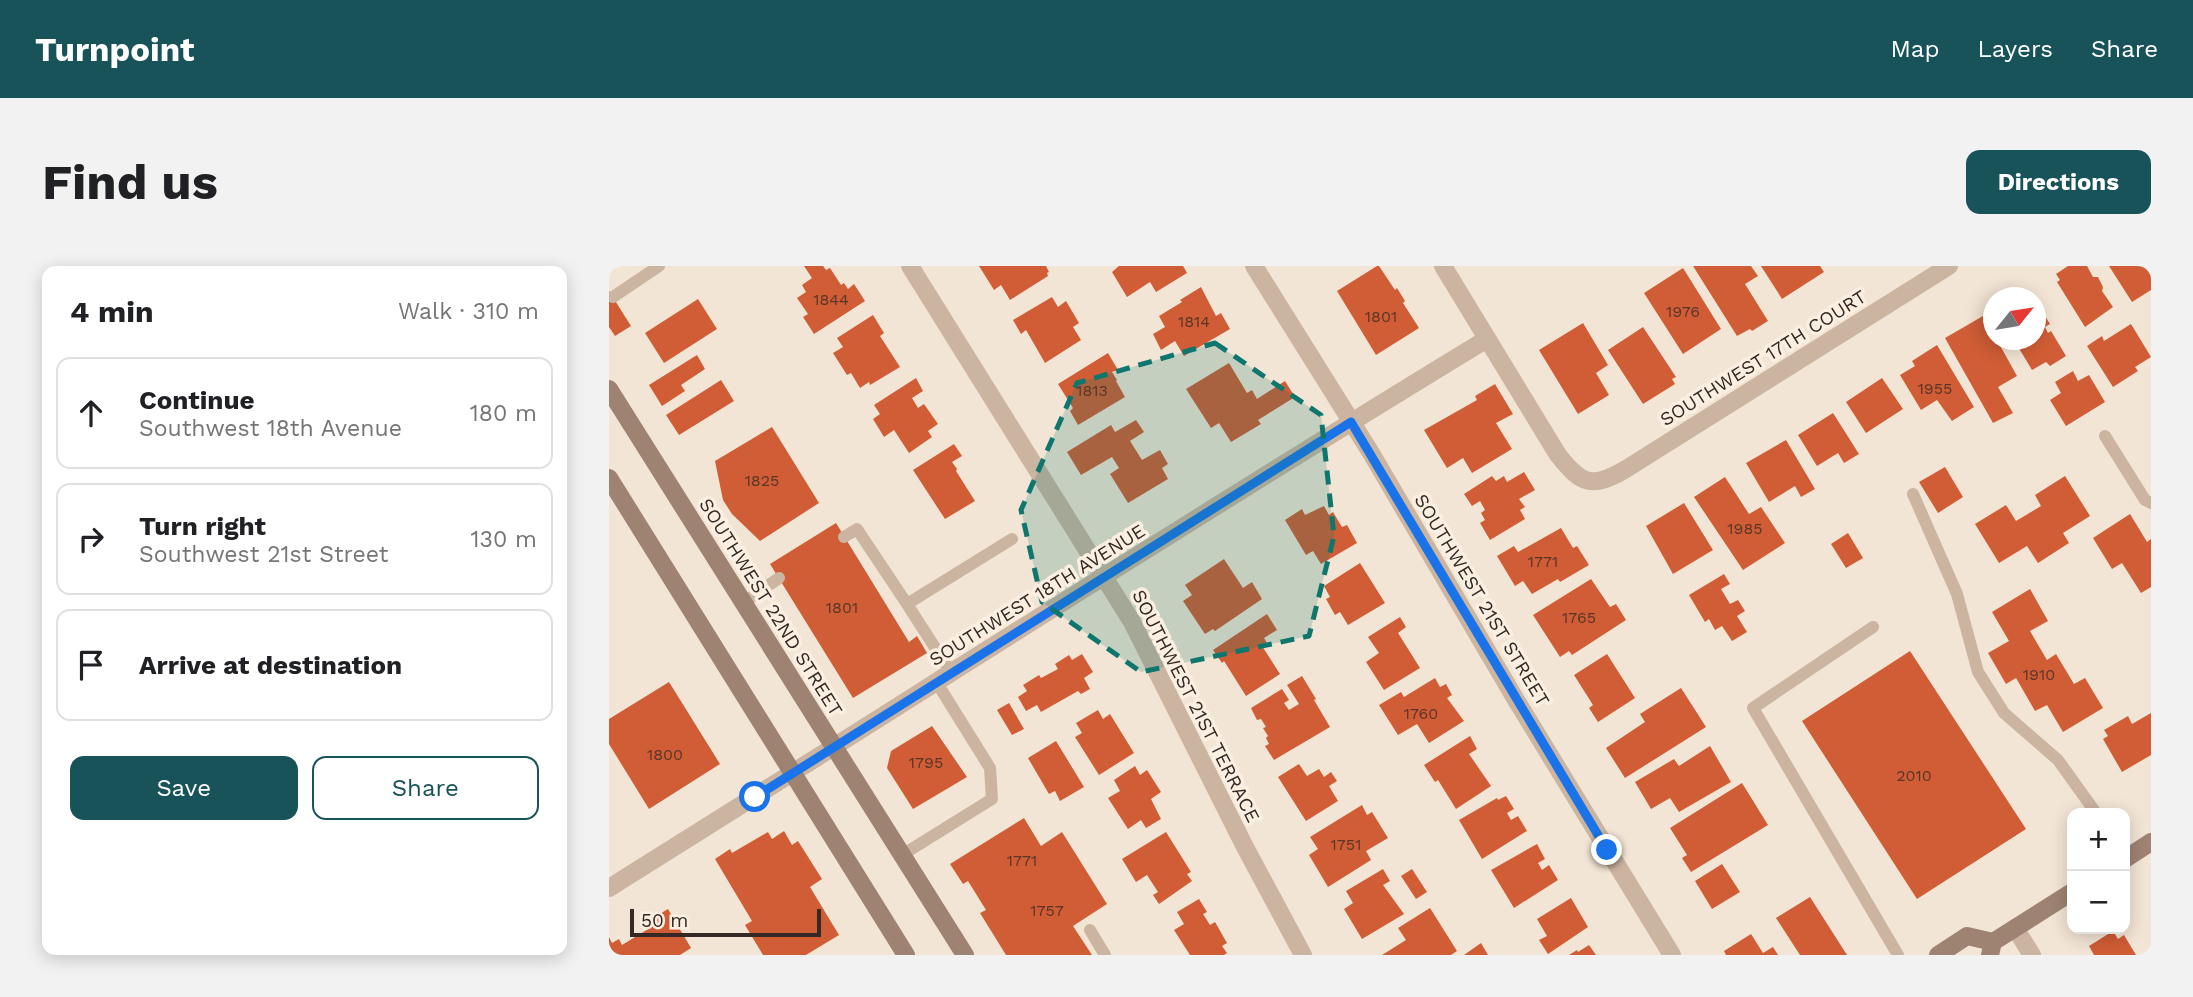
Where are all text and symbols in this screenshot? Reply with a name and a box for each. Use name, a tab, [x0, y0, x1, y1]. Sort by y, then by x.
text: Turnpoint	[35, 30, 194, 69]
text: Map	[1891, 35, 1939, 63]
text: Layers	[1977, 35, 2053, 63]
text: Share	[2091, 35, 2158, 63]
button: Directions	[1966, 150, 2151, 214]
text: Find us	[42, 153, 218, 211]
street label: SOUTHWEST 17TH COURT	[1656, 285, 1870, 431]
north arrow	[1983, 287, 2046, 350]
house number: 1844	[813, 290, 849, 309]
text: 4 min	[70, 294, 154, 329]
text: Walk · 310 m	[398, 298, 539, 325]
house number: 1976	[1666, 302, 1700, 321]
house number: 1801	[1365, 307, 1397, 326]
house number: 1814	[1178, 312, 1210, 331]
house number: 1955	[1918, 379, 1952, 398]
house number: 1813	[1076, 381, 1108, 400]
text: Continue	[139, 385, 255, 415]
icon: ahead	[72, 394, 110, 432]
text: 180 m	[470, 400, 537, 427]
text: Southwest 18th Avenue	[139, 415, 402, 442]
house number: 1825	[745, 471, 779, 490]
street label: SOUTHWEST 21ST STREET	[1409, 490, 1555, 710]
street label: SOUTHWEST 22ND STREET	[694, 494, 848, 720]
text: Turn right	[139, 511, 266, 541]
street label: SOUTHWEST 18TH AVENUE	[925, 519, 1149, 671]
house number: 1985	[1727, 519, 1763, 538]
icon: right	[72, 520, 110, 558]
text: 130 m	[471, 526, 537, 553]
text: Southwest 21st Street	[139, 541, 388, 568]
house number: 1771	[1528, 552, 1558, 571]
street label: SOUTHWEST 21ST TERRACE	[1127, 586, 1265, 826]
house number: 1801	[826, 598, 858, 617]
house number: 1765	[1562, 608, 1596, 627]
icon: arrive	[72, 646, 110, 684]
text: Arrive at destination	[139, 650, 402, 680]
house number: 1910	[2023, 665, 2055, 684]
house number: 1760	[1404, 704, 1438, 723]
house number: 1800	[647, 745, 683, 764]
house number: 1795	[909, 753, 943, 772]
button: Save	[70, 756, 298, 820]
button: Share	[312, 756, 539, 820]
house number: 2010	[1896, 766, 1932, 785]
route start	[739, 781, 770, 812]
map controls	[2067, 808, 2130, 934]
button: +	[2067, 808, 2130, 871]
route end	[1591, 834, 1622, 865]
house number: 1751	[1331, 835, 1361, 854]
house number: 1771	[1007, 851, 1037, 870]
button: −	[2067, 871, 2130, 934]
house number: 1757	[1030, 901, 1064, 920]
scale bar	[630, 906, 821, 938]
text: 50 m	[641, 909, 688, 932]

